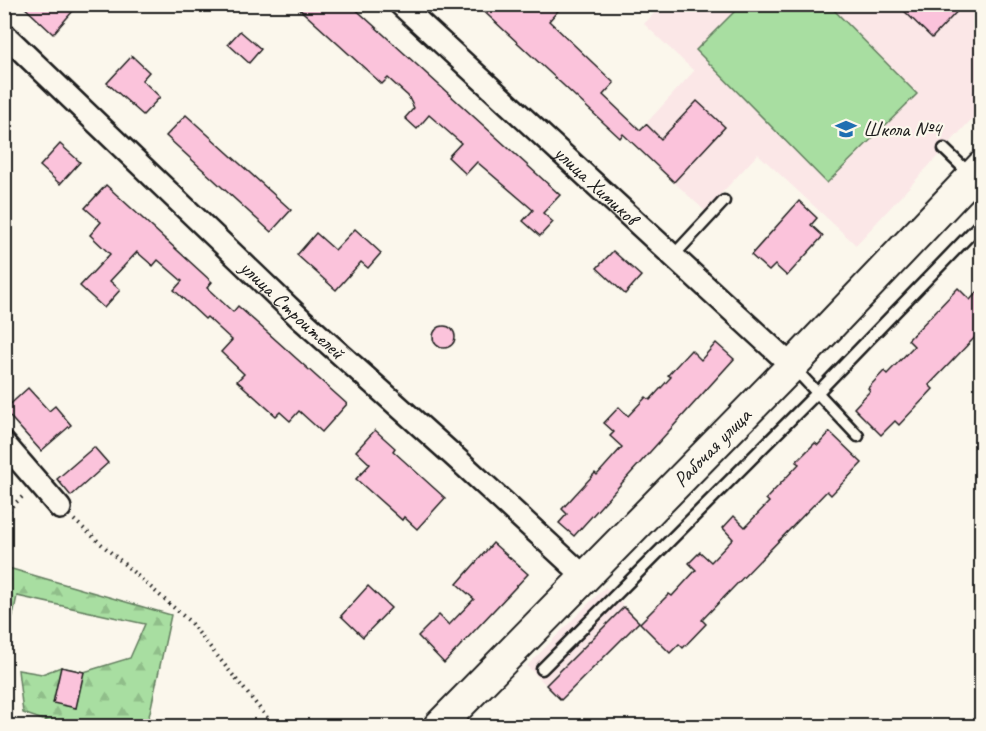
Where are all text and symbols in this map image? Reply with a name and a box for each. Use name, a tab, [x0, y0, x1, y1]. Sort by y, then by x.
place label: Школа №4	[863, 116, 944, 142]
school or university icon: Школа №4	[834, 117, 858, 141]
street label: улица Химиков	[547, 139, 646, 233]
street label: улица Строителей	[233, 253, 351, 366]
street label: Рабочая улица	[668, 401, 758, 492]

